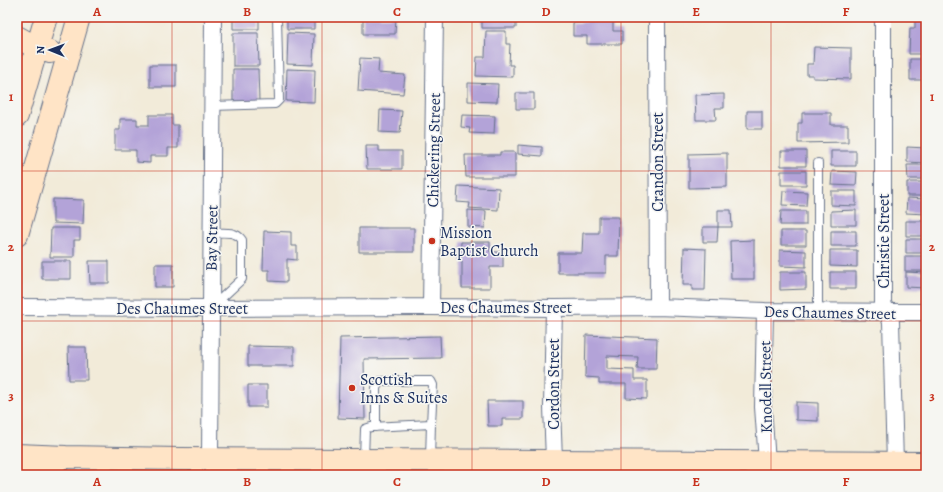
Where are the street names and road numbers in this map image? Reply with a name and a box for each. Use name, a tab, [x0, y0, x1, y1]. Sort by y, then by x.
street label: Chickering Street	[422, 93, 446, 207]
street label: Crandon Street	[647, 112, 669, 212]
street label: Christie Street	[873, 193, 895, 289]
street label: Bay Street	[200, 205, 224, 271]
street label: Des Chaumes Street	[440, 297, 572, 319]
street label: Des Chaumes Street	[116, 298, 248, 320]
street label: Des Chaumes Street	[764, 301, 896, 325]
street label: Cordon Street	[543, 338, 565, 430]
street label: Knodell Street	[754, 340, 778, 434]

